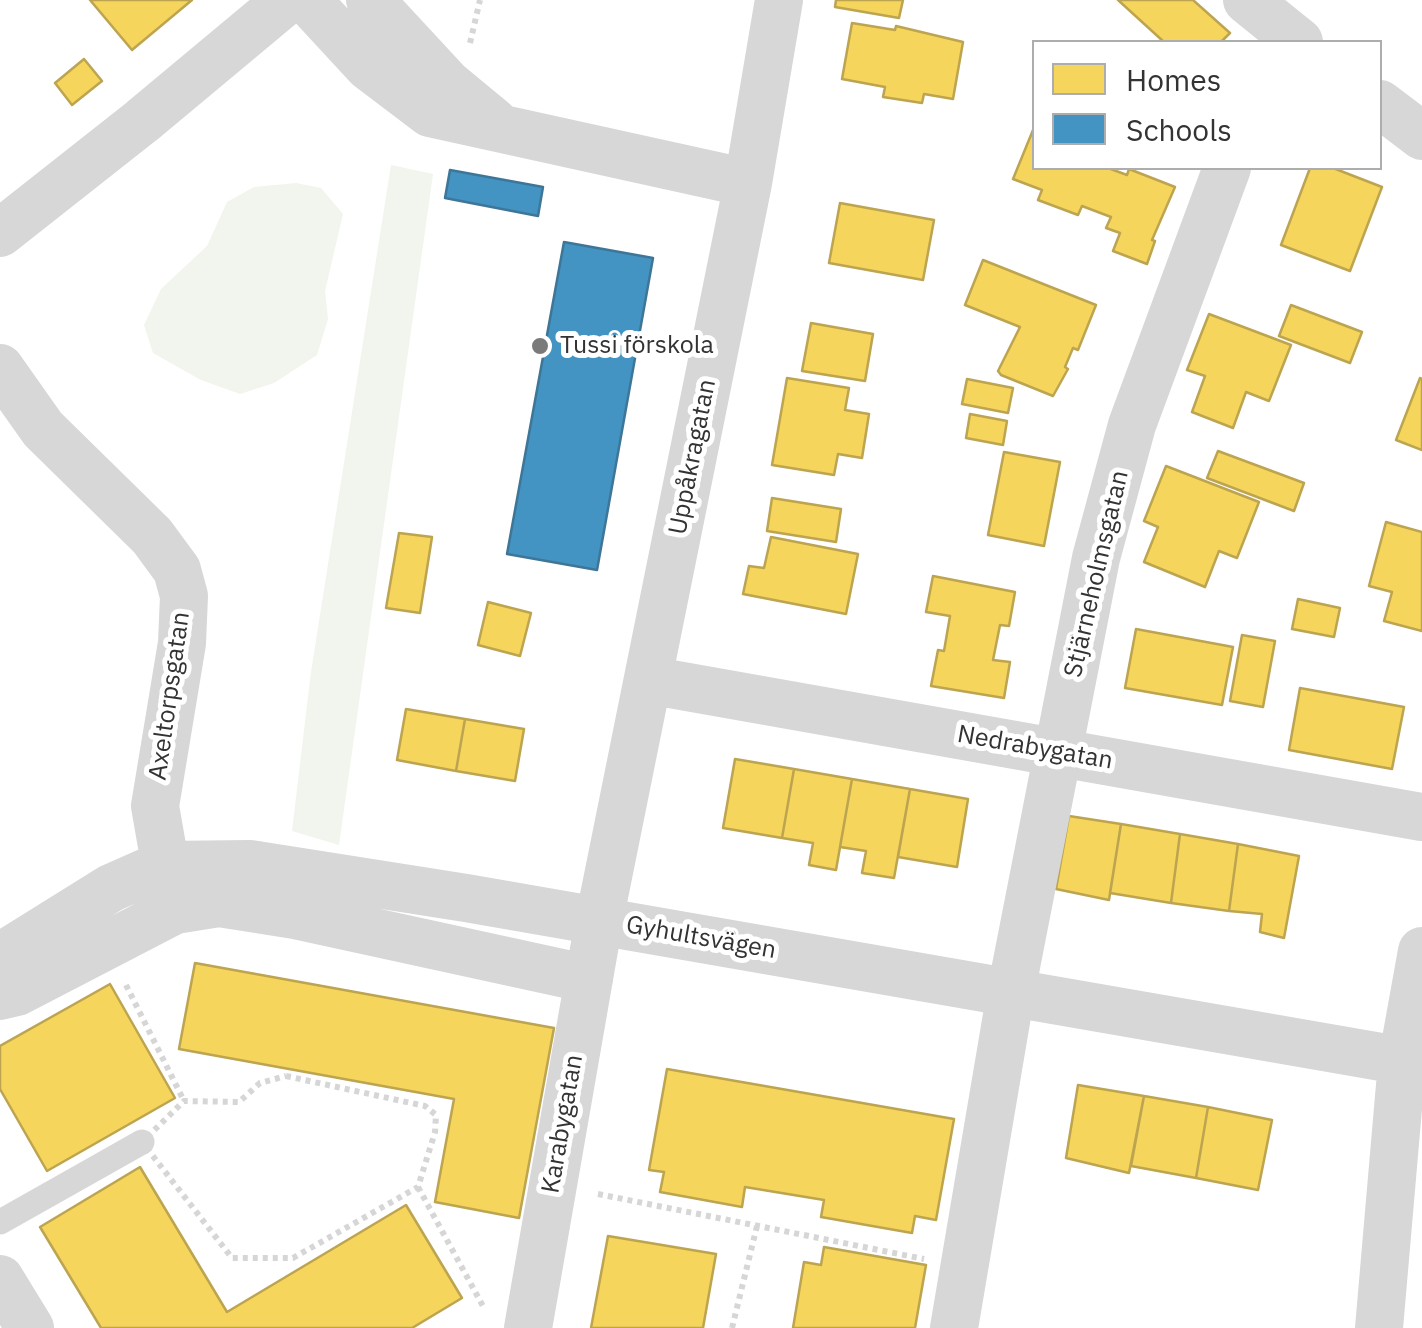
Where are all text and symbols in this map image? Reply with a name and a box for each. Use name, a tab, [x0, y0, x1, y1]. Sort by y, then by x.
legend	[1032, 40, 1382, 170]
text: Homes	[1126, 60, 1221, 99]
text: Schools	[1126, 110, 1232, 149]
place label: Tussi förskola	[560, 331, 714, 361]
marker: Tussi förskola	[529, 335, 551, 357]
street label: Uppåkragatan	[663, 377, 723, 537]
street label: Stjärneholmsgatan	[1059, 468, 1135, 680]
street label: Axeltorpsgatan	[143, 610, 197, 782]
street label: Nedrabygatan	[955, 720, 1115, 776]
street label: Gyhultsvägen	[624, 910, 778, 966]
street label: Karabygatan	[536, 1052, 590, 1196]

